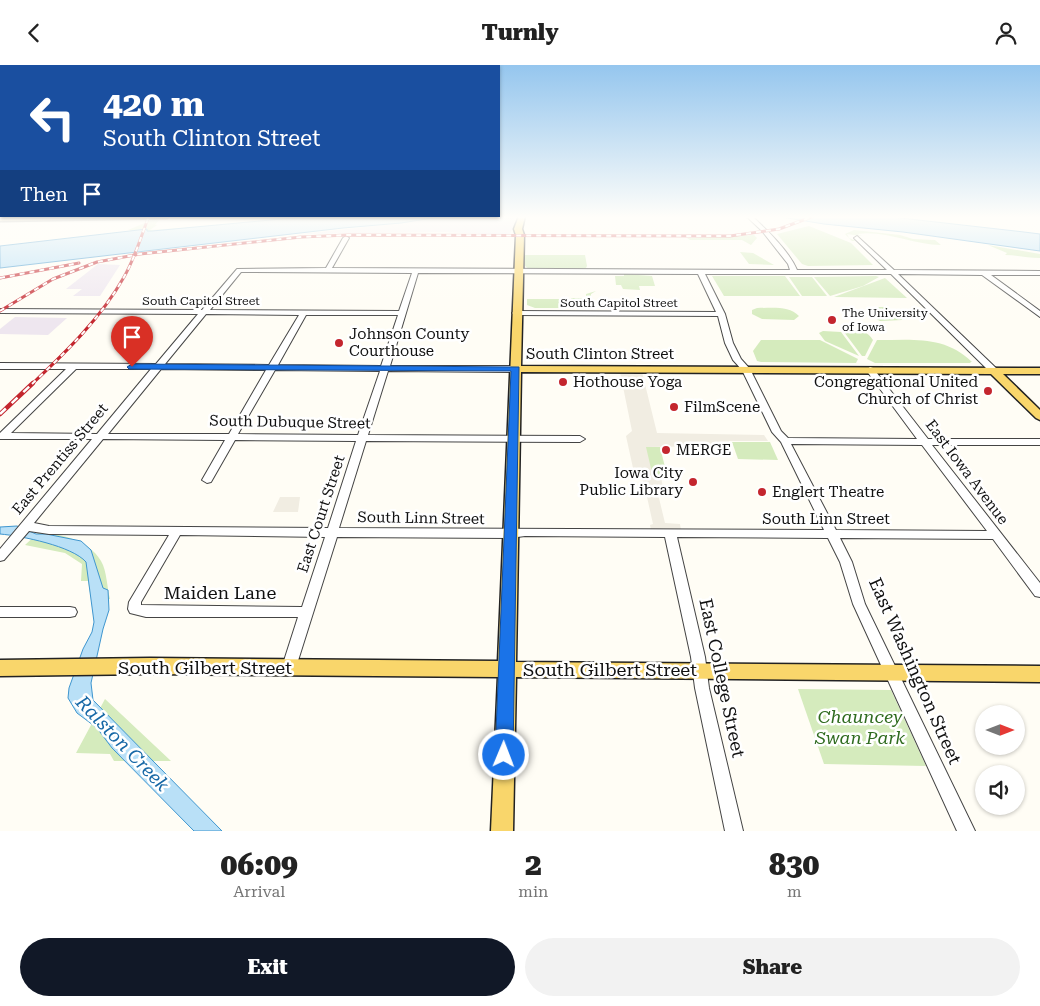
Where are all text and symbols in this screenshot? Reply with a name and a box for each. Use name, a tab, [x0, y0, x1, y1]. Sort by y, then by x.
icon: back	[20, 19, 48, 47]
icon: person	[992, 19, 1020, 47]
text: Turnly	[481, 20, 559, 45]
text: 420 m	[103, 84, 204, 125]
icon: left	[20, 85, 85, 150]
text: South Clinton Street	[103, 126, 320, 151]
icon: arrive	[78, 180, 106, 208]
text: Then	[20, 183, 68, 206]
street label: South Capitol Street	[142, 294, 260, 308]
street label: South Capitol Street	[560, 296, 678, 310]
place label: The University of Iowa	[842, 306, 929, 334]
marker: The University of Iowa	[826, 314, 838, 326]
pin	[111, 316, 153, 367]
icon: arrive	[118, 323, 146, 351]
place label: Johnson County Courthouse	[349, 325, 469, 360]
marker: Johnson County Courthouse	[333, 337, 345, 349]
street label: South Clinton Street	[526, 345, 675, 363]
place label: Hothouse Yoga	[573, 373, 682, 391]
place label: Congregational United Church of Christ	[814, 373, 978, 408]
marker: Hothouse Yoga	[557, 376, 569, 388]
marker: Congregational United Church of Christ	[982, 385, 994, 397]
place label: FilmScene	[684, 398, 760, 416]
street label: East Prentiss Street	[8, 400, 112, 518]
marker: FilmScene	[668, 401, 680, 413]
street label: South Dubuque Street	[209, 412, 371, 432]
street label: East Iowa Avenue	[922, 416, 1012, 528]
place label: MERGE	[676, 441, 731, 459]
marker: MERGE	[660, 444, 672, 456]
street label: East Court Street	[294, 453, 349, 575]
place label: Iowa City Public Library	[579, 464, 683, 499]
marker: Iowa City Public Library	[687, 476, 699, 488]
place label: Englert Theatre	[772, 483, 884, 501]
marker: Englert Theatre	[756, 486, 768, 498]
street label: South Linn Street	[357, 508, 485, 528]
street label: South Linn Street	[762, 510, 890, 528]
street label: East Washington Street	[865, 574, 966, 768]
street label: Maiden Lane	[164, 582, 276, 603]
street label: East College Street	[695, 596, 750, 760]
street label: South Gilbert Street	[118, 657, 292, 678]
street label: South Gilbert Street	[523, 659, 697, 680]
water label: Ralston Creek	[71, 690, 174, 796]
north arrow	[975, 705, 1025, 755]
map controls	[975, 705, 1025, 815]
park label: Chauncey Swan Park	[814, 706, 905, 748]
position arrow	[477, 728, 529, 780]
button: sound	[975, 765, 1025, 815]
text: 06:09	[221, 847, 298, 882]
text: 2	[525, 847, 542, 882]
text: 830	[769, 847, 819, 882]
text: Arrival	[233, 882, 285, 901]
text: min	[518, 882, 548, 901]
text: m	[787, 882, 801, 901]
button: Exit	[20, 938, 515, 996]
button: Share	[525, 938, 1020, 996]

